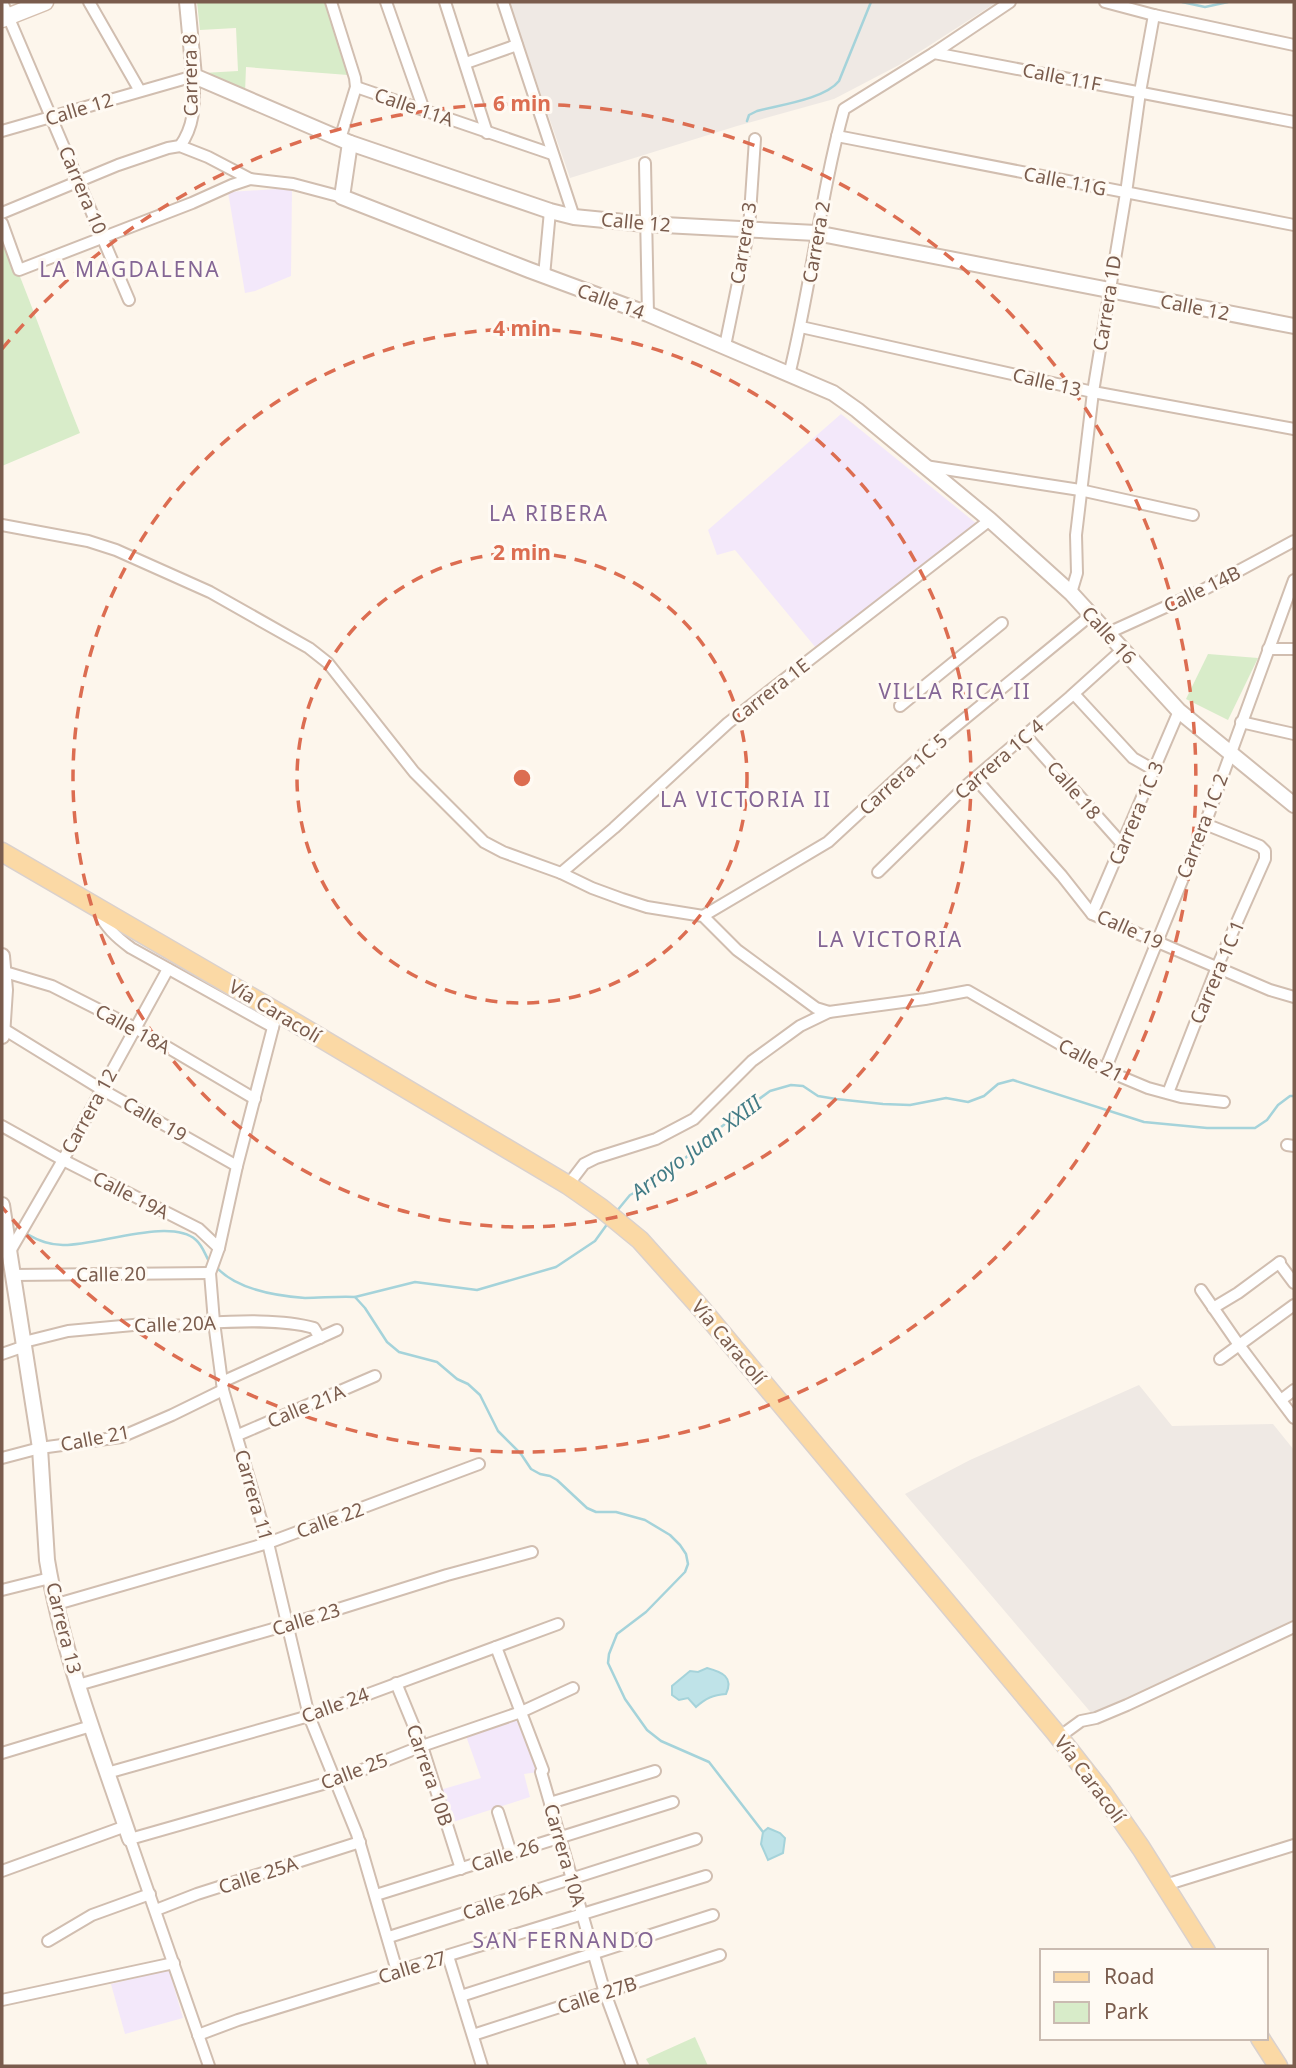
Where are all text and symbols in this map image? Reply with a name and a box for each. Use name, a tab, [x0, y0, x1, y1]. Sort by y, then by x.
street label: Carrera 8	[176, 33, 204, 117]
street label: Calle 11F	[1020, 57, 1104, 97]
street label: Calle 11A	[371, 81, 458, 133]
street label: Calle 12	[42, 86, 116, 132]
text: 6 min	[493, 89, 551, 117]
street label: Carrera 10	[53, 142, 113, 238]
street label: Calle 11G	[1021, 160, 1109, 202]
street label: Carrera 2	[796, 199, 836, 285]
street label: Carrera 3	[724, 200, 762, 286]
street label: Calle 12	[600, 206, 672, 238]
street label: Carrera 1D	[1087, 253, 1127, 353]
district label: LA MAGDALENA	[39, 255, 221, 283]
street label: Calle 14	[574, 277, 648, 325]
street label: Calle 12	[1158, 288, 1232, 326]
text: 4 min	[493, 314, 551, 342]
street label: Calle 13	[1010, 361, 1084, 403]
district label: LA RIBERA	[489, 499, 609, 527]
text: 2 min	[493, 538, 551, 566]
street label: Calle 14B	[1159, 559, 1245, 619]
street label: Calle 16	[1076, 600, 1142, 670]
street label: Carrera 1E	[725, 652, 815, 730]
district label: VILLA RICA II	[878, 677, 1032, 705]
street label: Carrera 1C 4	[949, 713, 1049, 805]
street label: Carrera 1C 5	[853, 727, 953, 821]
street label: Calle 18	[1041, 755, 1107, 825]
street label: Carrera 1C 3	[1102, 757, 1170, 869]
centre of rings	[510, 766, 534, 790]
street label: Carrera 1C 2	[1170, 770, 1234, 882]
district label: LA VICTORIA II	[660, 785, 832, 813]
street label: Calle 19	[1093, 903, 1167, 955]
street label: Carrera 1C 1	[1183, 916, 1251, 1028]
district label: LA VICTORIA	[817, 925, 963, 953]
street label: Vía Caracolí	[224, 973, 327, 1049]
street label: Calle 18A	[91, 998, 176, 1061]
street label: Calle 21	[1054, 1032, 1128, 1088]
street label: Carrera 12	[55, 1064, 123, 1158]
water label: Arroyo Juan XXIII	[623, 1088, 768, 1207]
street label: Calle 19	[118, 1090, 192, 1148]
street label: Calle 19A	[89, 1165, 174, 1226]
street label: Calle 20	[76, 1260, 146, 1288]
street label: Vía Caracolí	[686, 1294, 773, 1391]
street label: Calle 20A	[134, 1310, 217, 1338]
street label: Calle 21A	[263, 1378, 350, 1434]
street label: Calle 21	[58, 1419, 132, 1457]
street label: Carrera 11	[229, 1446, 279, 1544]
street label: Calle 22	[293, 1496, 367, 1544]
street label: Carrera 13	[40, 1579, 88, 1677]
street label: Calle 23	[269, 1596, 343, 1642]
street label: Calle 24	[298, 1681, 372, 1729]
street label: Carrera 10B	[400, 1721, 460, 1829]
street label: Vía Caracolí	[1049, 1730, 1132, 1829]
street label: Calle 25	[317, 1746, 391, 1796]
street label: Carrera 10A	[538, 1801, 592, 1910]
street label: Calle 26	[468, 1832, 542, 1878]
street label: Calle 25A	[215, 1850, 302, 1900]
street label: Calle 26A	[459, 1876, 546, 1926]
district label: SAN FERNANDO	[472, 1926, 656, 1954]
street label: Calle 27	[375, 1944, 449, 1990]
legend	[1040, 1949, 1268, 2040]
text: Road	[1104, 1962, 1154, 1990]
street label: Calle 27B	[554, 1970, 640, 2020]
text: Park	[1104, 1997, 1149, 2025]

